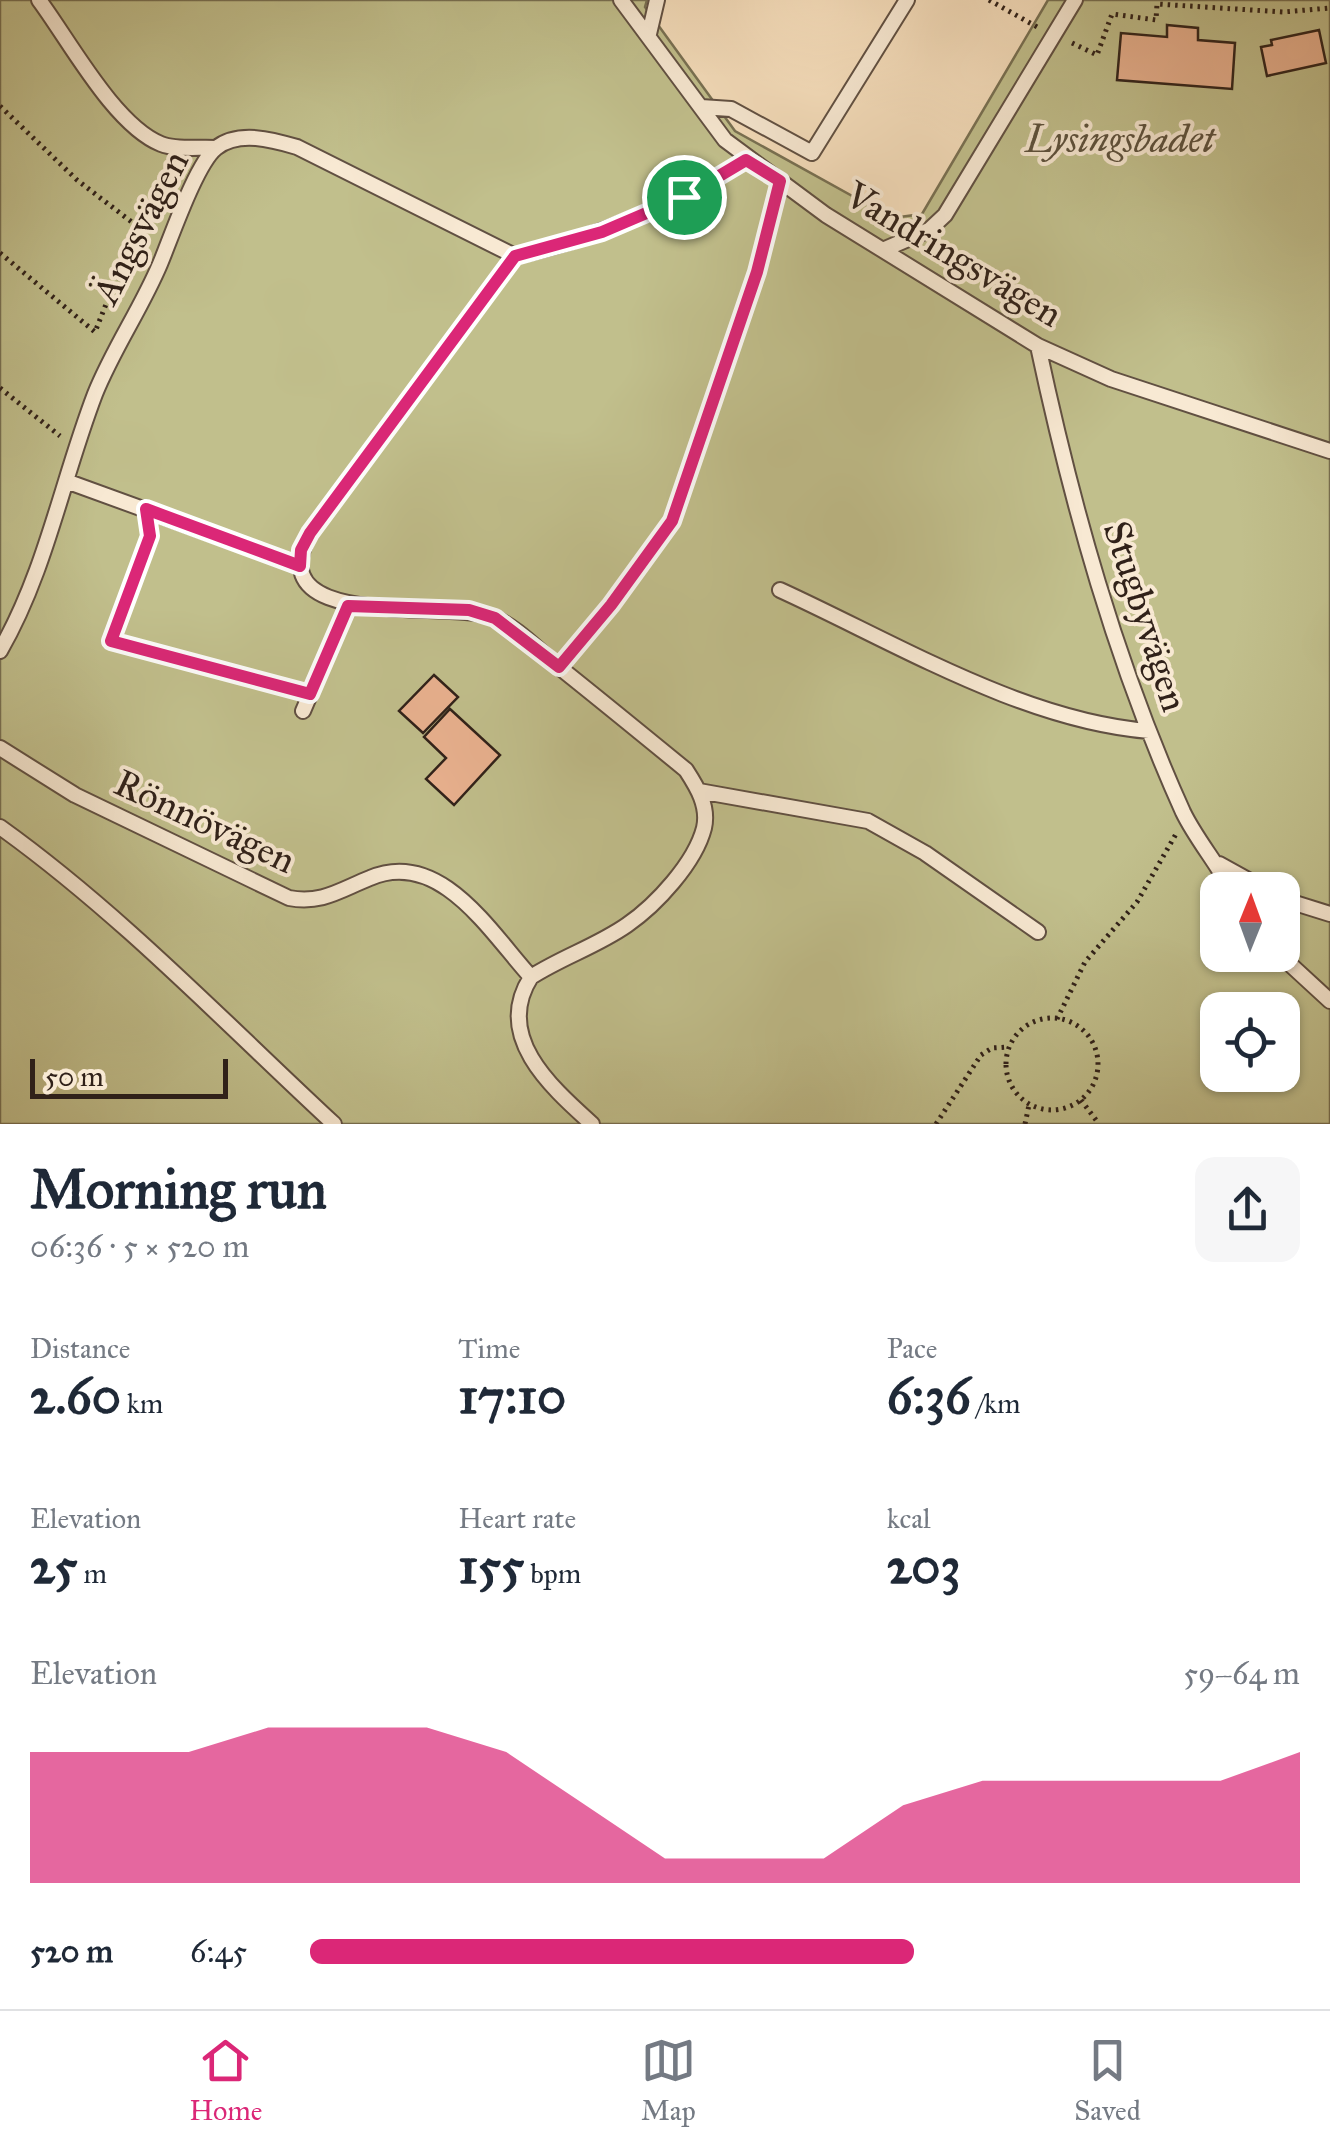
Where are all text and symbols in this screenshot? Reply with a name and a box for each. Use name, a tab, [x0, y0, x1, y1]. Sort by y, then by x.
park label: Lysingsbadet	[1024, 116, 1217, 162]
street label: Ängsvägen	[81, 143, 198, 313]
pin	[642, 155, 727, 240]
icon: arrive	[657, 170, 712, 225]
street label: Vandringsvägen	[837, 171, 1071, 337]
street label: Stugbyvägen	[1094, 515, 1198, 717]
street label: Rönnövägen	[107, 759, 303, 883]
north arrow	[1200, 872, 1300, 972]
map controls	[1200, 872, 1300, 1092]
button: locate	[1200, 992, 1300, 1092]
scale bar	[30, 1054, 228, 1098]
text: 50 m	[45, 1059, 104, 1094]
text: Morning run	[30, 1156, 327, 1223]
button: share	[1195, 1157, 1300, 1262]
text: 06:36 · 5 × 520 m	[30, 1227, 249, 1266]
text: Distance	[30, 1331, 130, 1366]
text: Time	[458, 1331, 520, 1366]
text: Pace	[887, 1331, 937, 1366]
text: 2.60	[30, 1366, 121, 1427]
text: 17:10	[458, 1366, 566, 1427]
text: 6:36	[887, 1366, 971, 1427]
text: km	[121, 1386, 163, 1421]
text: /km	[971, 1386, 1021, 1421]
text: Elevation	[30, 1501, 141, 1536]
text: Heart rate	[458, 1501, 576, 1536]
text: kcal	[887, 1501, 931, 1536]
text: 25	[30, 1536, 78, 1597]
text: 155	[458, 1536, 524, 1597]
text: 203	[887, 1536, 960, 1597]
text: m	[78, 1556, 107, 1591]
text: bpm	[524, 1556, 581, 1591]
text: Elevation	[30, 1654, 157, 1693]
text: 59–64 m	[1183, 1654, 1300, 1693]
text: 520 m	[30, 1932, 113, 1971]
text: 6:45	[190, 1932, 247, 1971]
tab: Home	[189, 2033, 262, 2128]
tab: Map	[641, 2033, 696, 2128]
tab: Saved	[1074, 2033, 1141, 2128]

